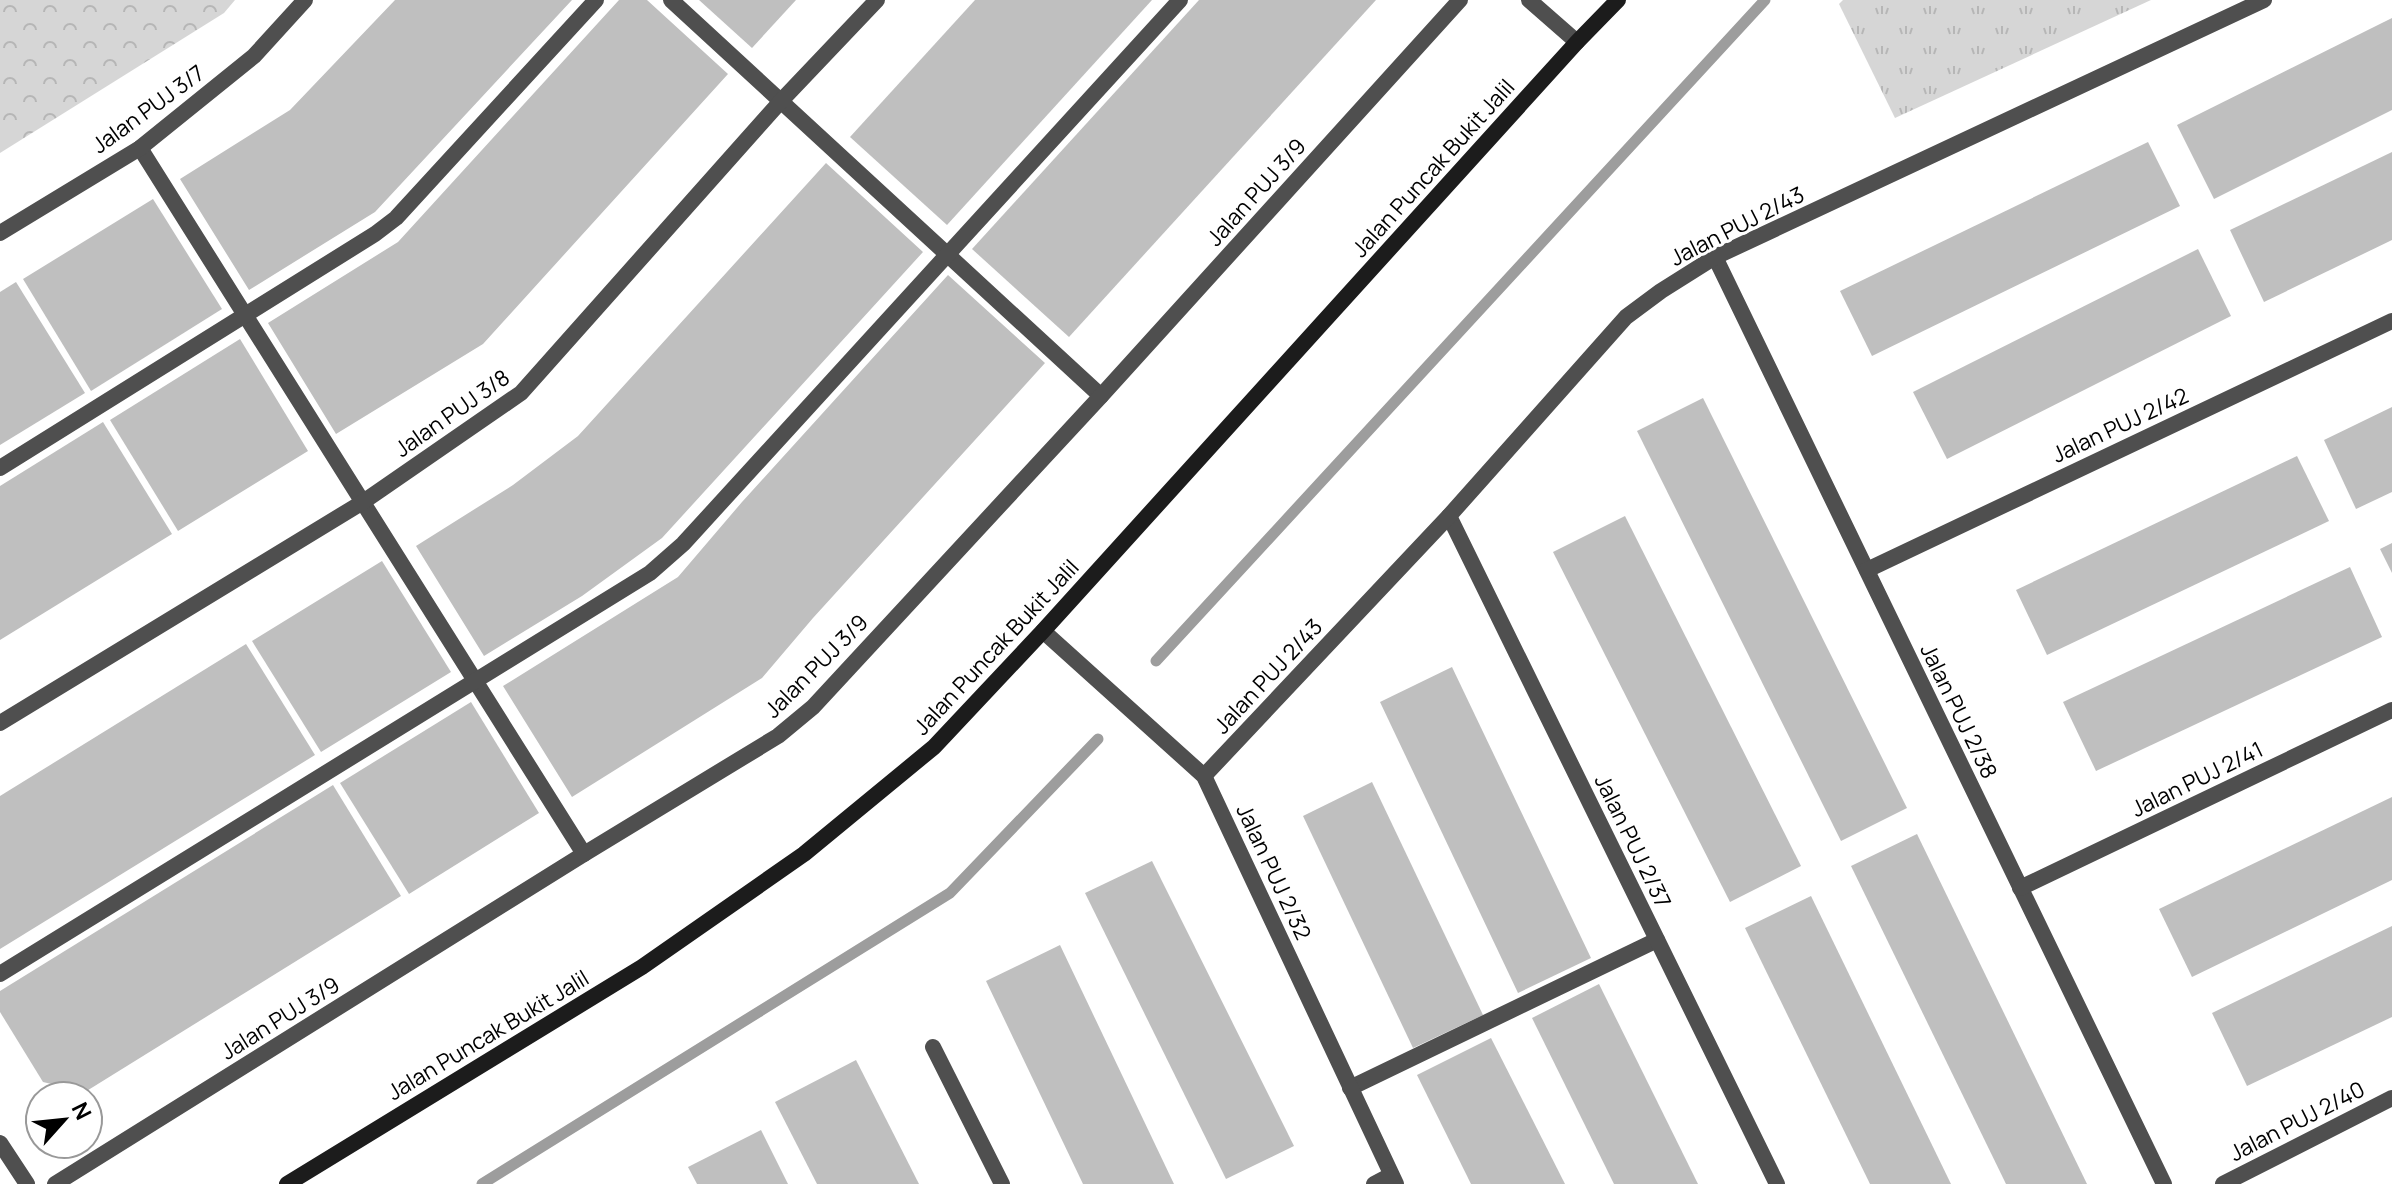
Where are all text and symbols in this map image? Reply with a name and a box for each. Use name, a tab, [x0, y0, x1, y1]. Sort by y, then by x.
street label: Jalan PUJ 3/7	[86, 58, 210, 160]
street label: Jalan Puncak Bukit Jalil	[1345, 73, 1521, 263]
street label: Jalan PUJ 3/9	[1200, 132, 1312, 252]
street label: Jalan PUJ 2/43	[1665, 179, 1809, 273]
street label: Jalan PUJ 3/8	[388, 362, 516, 464]
street label: Jalan PUJ 2/42	[2047, 380, 2193, 470]
street label: Jalan Puncak Bukit Jalil	[907, 553, 1085, 741]
street label: Jalan PUJ 3/9	[758, 608, 874, 724]
street label: Jalan PUJ 2/43	[1207, 612, 1329, 740]
street label: Jalan PUJ 2/38	[1913, 639, 2005, 783]
street label: Jalan PUJ 2/41	[2126, 734, 2268, 824]
street label: Jalan PUJ 2/37	[1588, 769, 1678, 913]
street label: Jalan PUJ 2/32	[1229, 799, 1319, 945]
street label: Jalan Puncak Bukit Jalil	[382, 963, 594, 1107]
street label: Jalan PUJ 3/9	[215, 970, 345, 1066]
street label: Jalan PUJ 2/40	[2224, 1074, 2370, 1168]
north arrow	[24, 1080, 104, 1160]
text: N	[65, 1097, 99, 1125]

